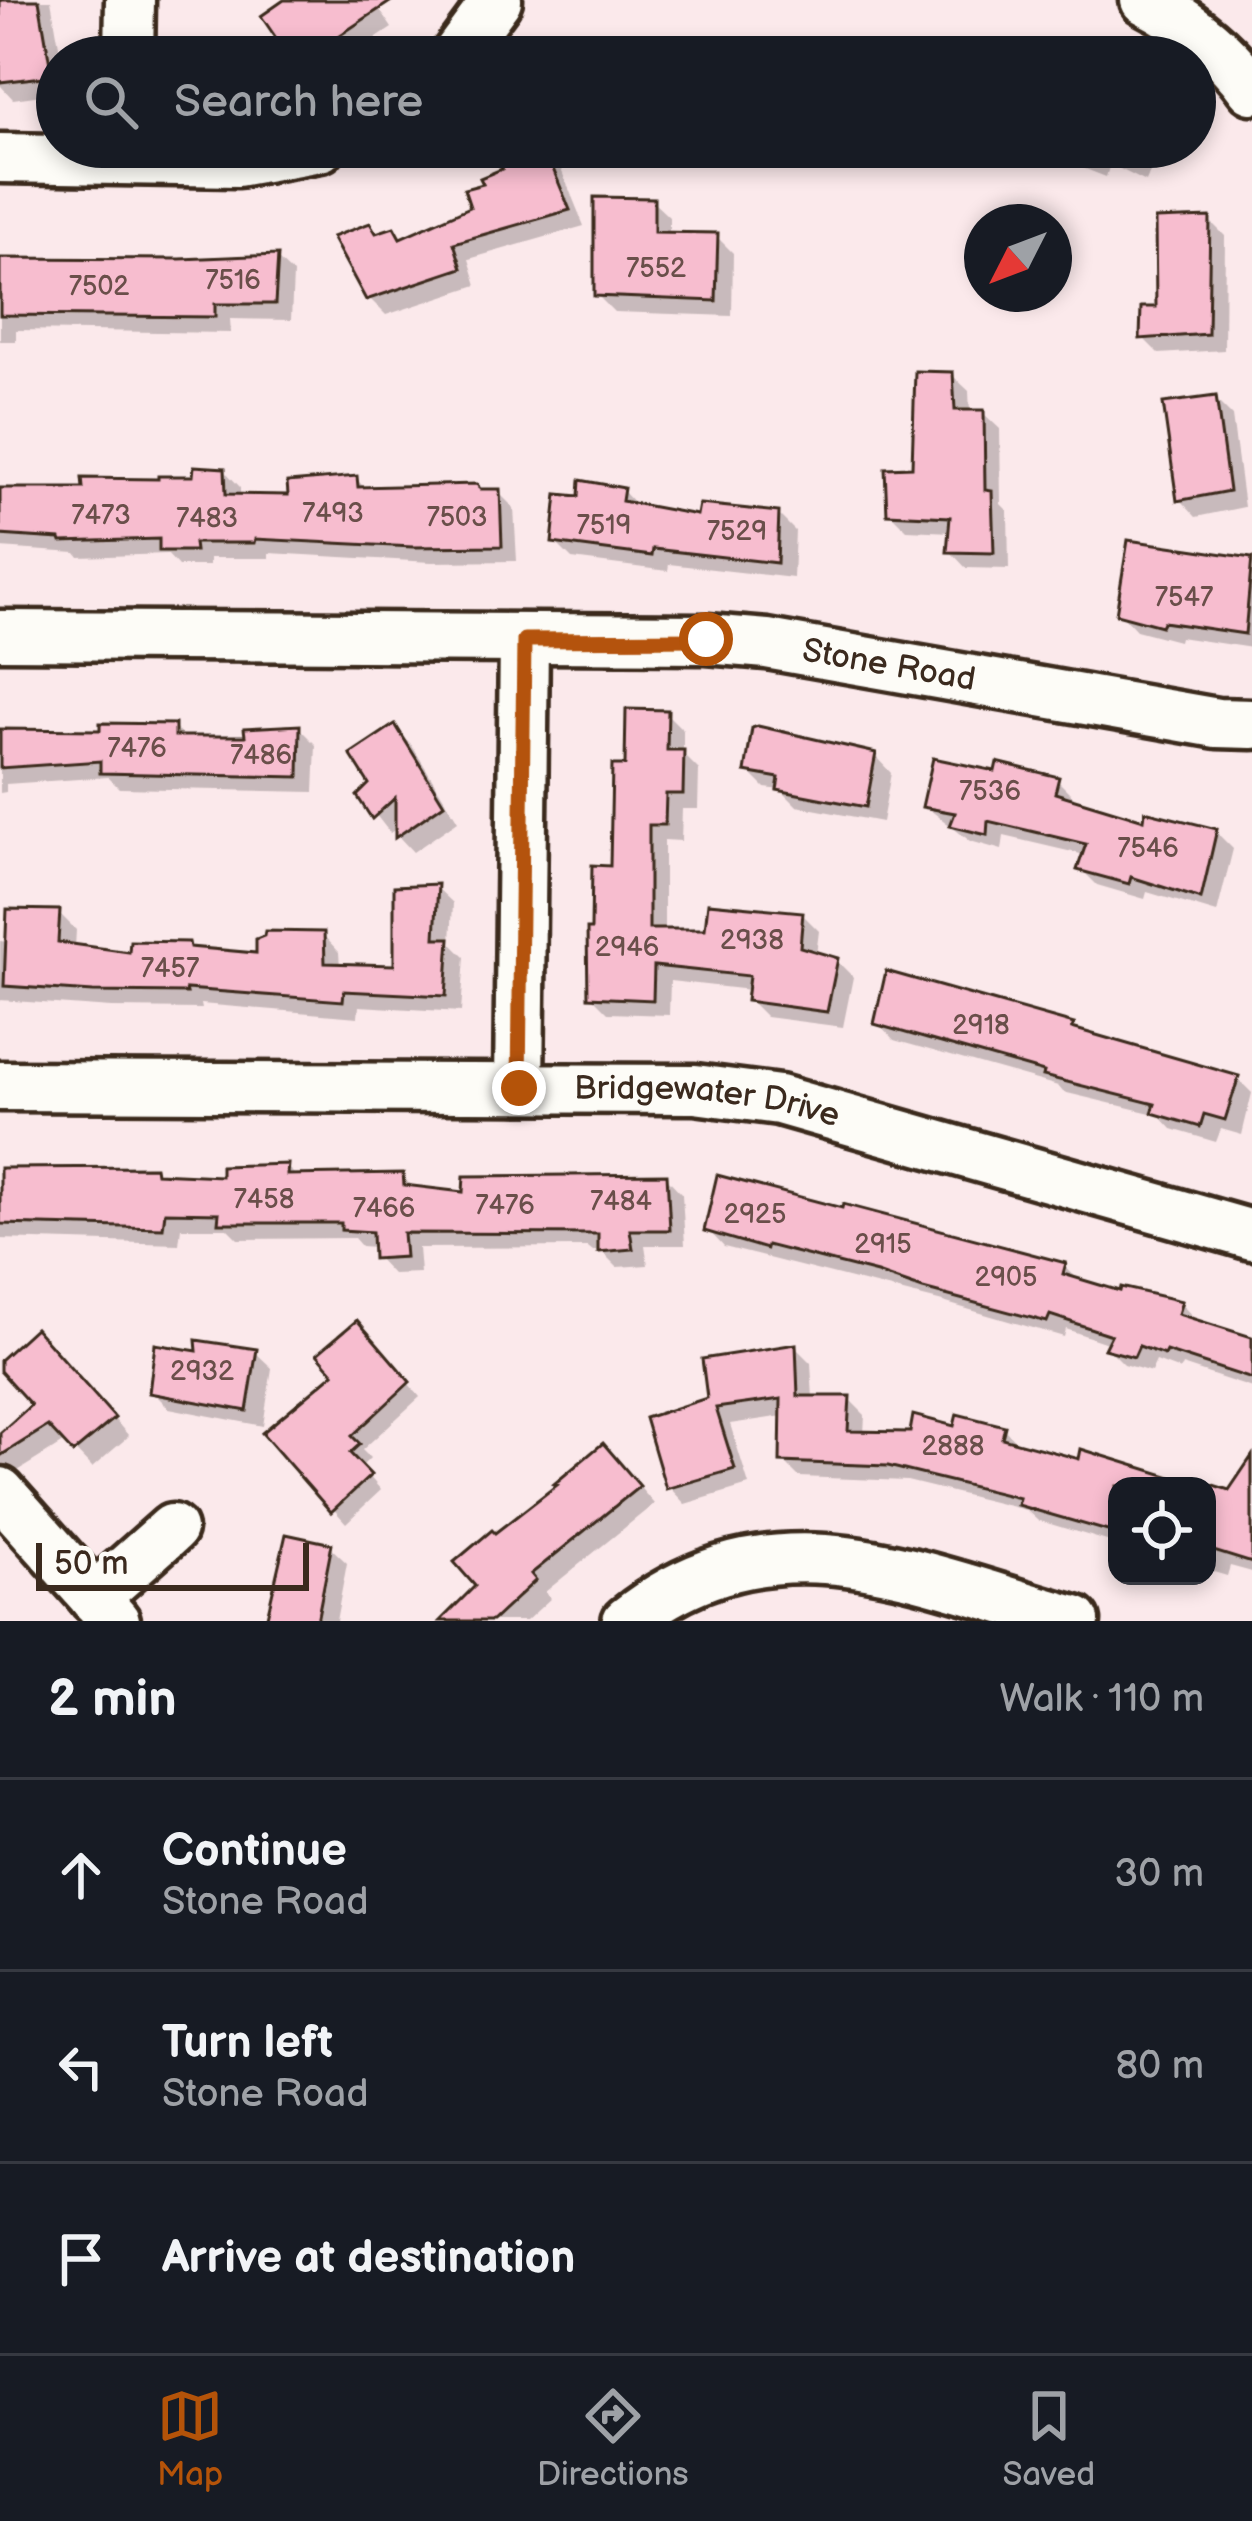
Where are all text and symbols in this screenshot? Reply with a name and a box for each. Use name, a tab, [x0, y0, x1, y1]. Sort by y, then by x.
search box	[36, 36, 1216, 168]
icon: search	[78, 69, 144, 135]
text: Search here	[174, 75, 423, 130]
north arrow	[964, 204, 1072, 312]
house number: 7552	[626, 253, 686, 285]
house number: 7516	[205, 265, 261, 297]
house number: 7502	[69, 271, 129, 303]
house number: 7493	[302, 498, 364, 530]
house number: 7473	[71, 500, 131, 532]
house number: 7503	[426, 502, 488, 534]
house number: 7483	[176, 503, 238, 535]
house number: 7519	[577, 510, 631, 542]
house number: 7529	[707, 516, 767, 548]
house number: 7547	[1155, 582, 1214, 614]
route start	[679, 612, 733, 666]
street label: Stone Road	[799, 631, 978, 700]
house number: 7476	[107, 733, 167, 765]
house number: 7486	[230, 740, 292, 772]
house number: 7536	[959, 776, 1021, 808]
house number: 7546	[1117, 833, 1179, 865]
house number: 2938	[720, 925, 784, 957]
house number: 2946	[595, 932, 659, 964]
house number: 7457	[141, 953, 200, 985]
house number: 2918	[952, 1010, 1010, 1042]
route end	[492, 1061, 546, 1115]
street label: Bridgewater Drive	[574, 1068, 844, 1136]
house number: 7458	[234, 1184, 294, 1216]
house number: 7484	[590, 1186, 652, 1218]
house number: 7476	[475, 1190, 535, 1222]
house number: 7466	[353, 1193, 415, 1225]
house number: 2925	[724, 1199, 786, 1231]
house number: 2915	[854, 1229, 912, 1261]
house number: 2905	[975, 1262, 1037, 1294]
house number: 2932	[170, 1356, 234, 1388]
house number: 2888	[921, 1431, 985, 1463]
map controls	[1108, 1477, 1216, 1585]
button: locate	[1108, 1477, 1216, 1585]
scale bar	[36, 1537, 309, 1590]
text: 50 m	[54, 1544, 129, 1584]
text: 2 min	[48, 1669, 177, 1730]
text: Walk · 110 m	[999, 1676, 1204, 1723]
text: Continue	[162, 1824, 347, 1879]
icon: ahead	[48, 1842, 114, 1908]
text: 30 m	[1114, 1851, 1204, 1898]
text: Stone Road	[162, 1879, 369, 1926]
text: Turn left	[162, 2016, 333, 2071]
icon: left	[48, 2034, 114, 2100]
text: 80 m	[1116, 2043, 1204, 2090]
text: Stone Road	[162, 2071, 369, 2118]
icon: arrive	[48, 2226, 114, 2292]
text: Arrive at destination	[162, 2231, 575, 2286]
tab: Map	[157, 2383, 223, 2495]
tab: Directions	[537, 2383, 689, 2495]
tab: Saved	[1002, 2383, 1095, 2495]

